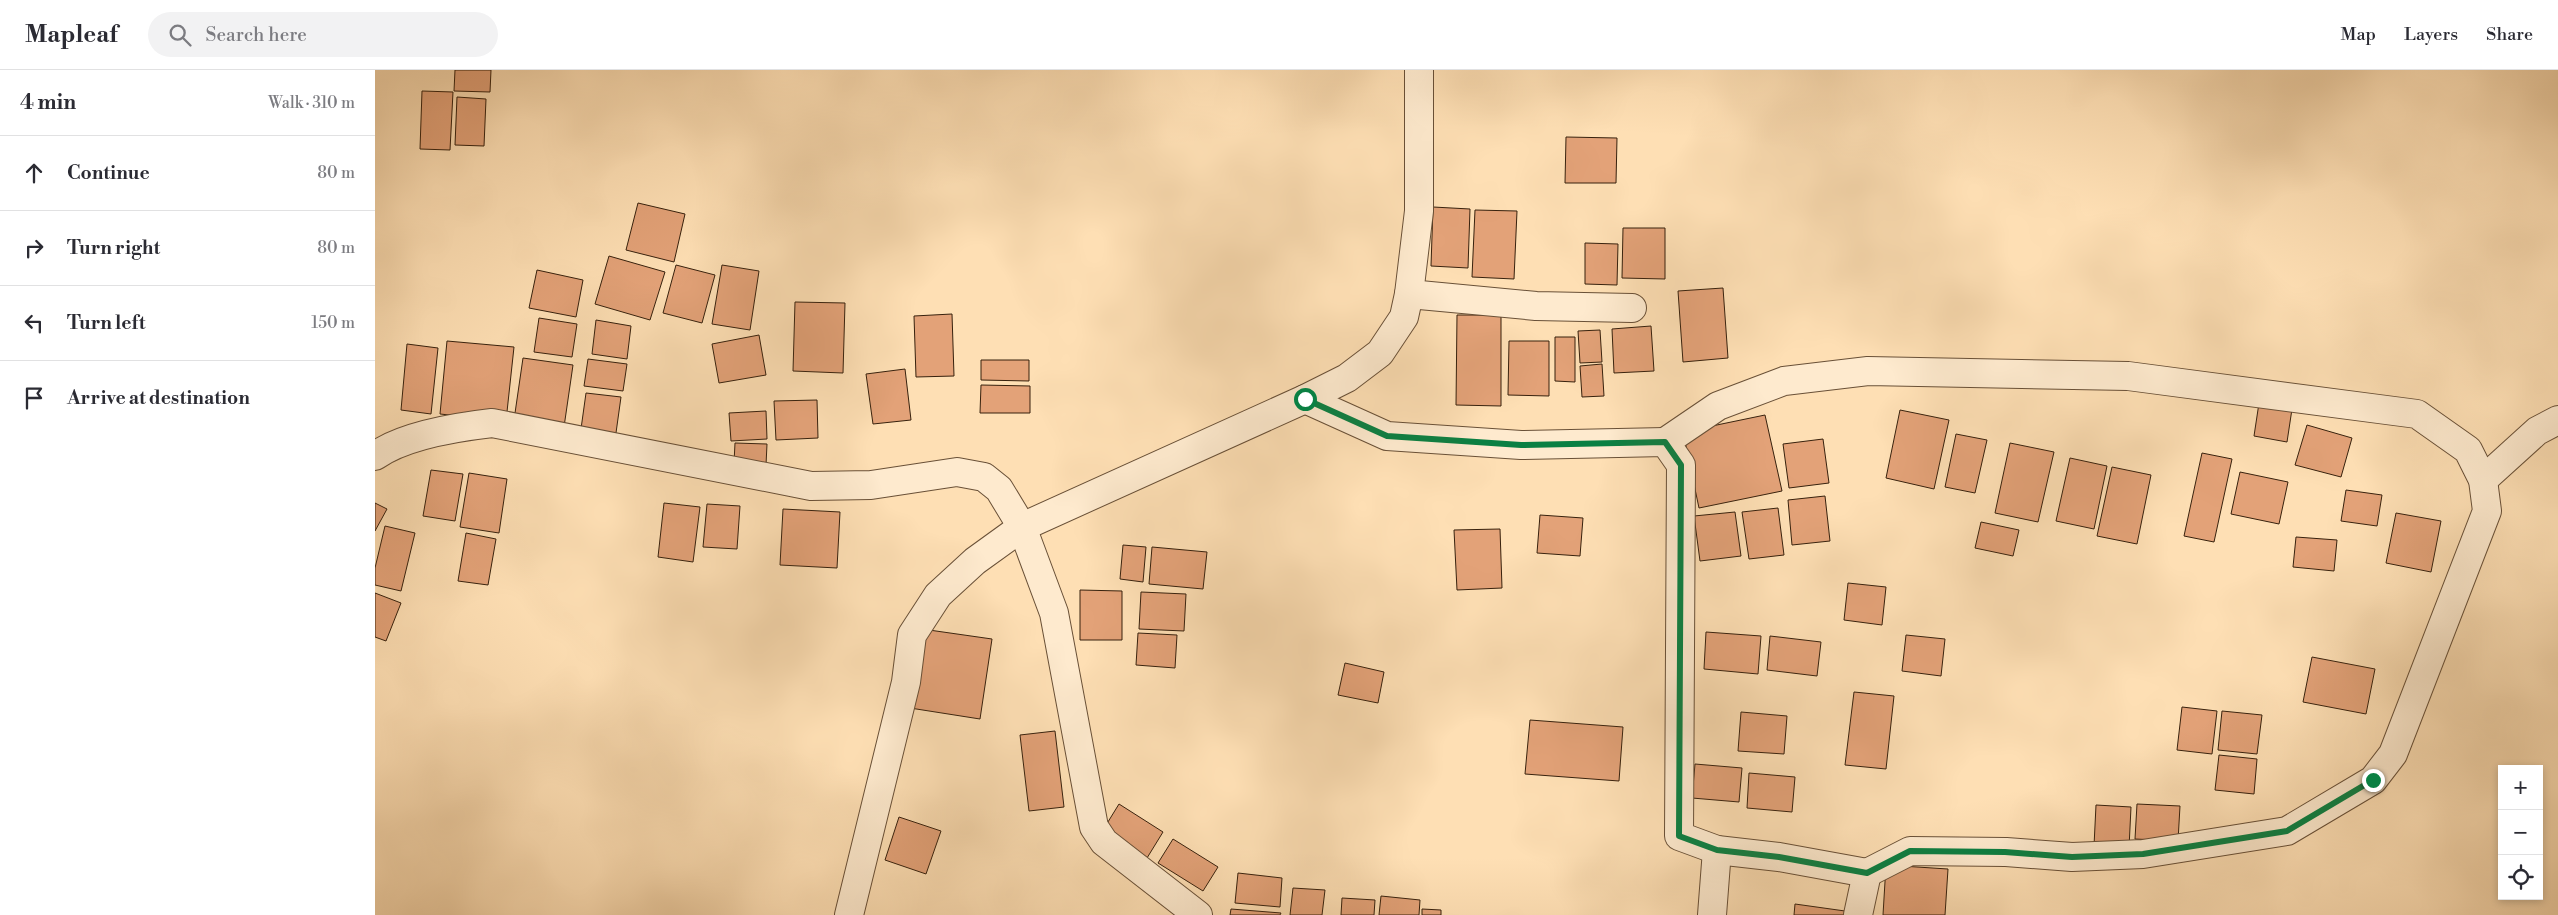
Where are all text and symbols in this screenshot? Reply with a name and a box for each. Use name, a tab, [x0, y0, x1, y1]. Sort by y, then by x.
search box	[148, 12, 498, 57]
text: Mapleaf	[25, 20, 118, 50]
icon: search	[166, 21, 194, 49]
text: Search here	[206, 23, 307, 47]
text: Map	[2341, 23, 2376, 46]
text: Layers	[2404, 23, 2458, 46]
text: Share	[2486, 23, 2533, 46]
text: 4 min	[20, 90, 76, 116]
text: Walk · 310 m	[268, 93, 355, 113]
icon: ahead	[20, 159, 48, 187]
text: Continue	[67, 161, 150, 185]
text: 80 m	[317, 163, 355, 183]
icon: right	[20, 234, 48, 262]
text: Turn right	[67, 236, 160, 260]
text: 80 m	[317, 238, 355, 258]
icon: left	[20, 309, 48, 337]
text: Turn left	[67, 311, 146, 335]
text: 150 m	[311, 313, 355, 333]
icon: arrive	[20, 384, 48, 412]
text: Arrive at destination	[67, 386, 250, 410]
route start	[1294, 388, 1317, 411]
map controls	[2498, 765, 2543, 900]
button: +	[2498, 765, 2543, 810]
route end	[2362, 769, 2385, 792]
button: −	[2498, 810, 2543, 855]
button: locate	[2498, 855, 2543, 900]

